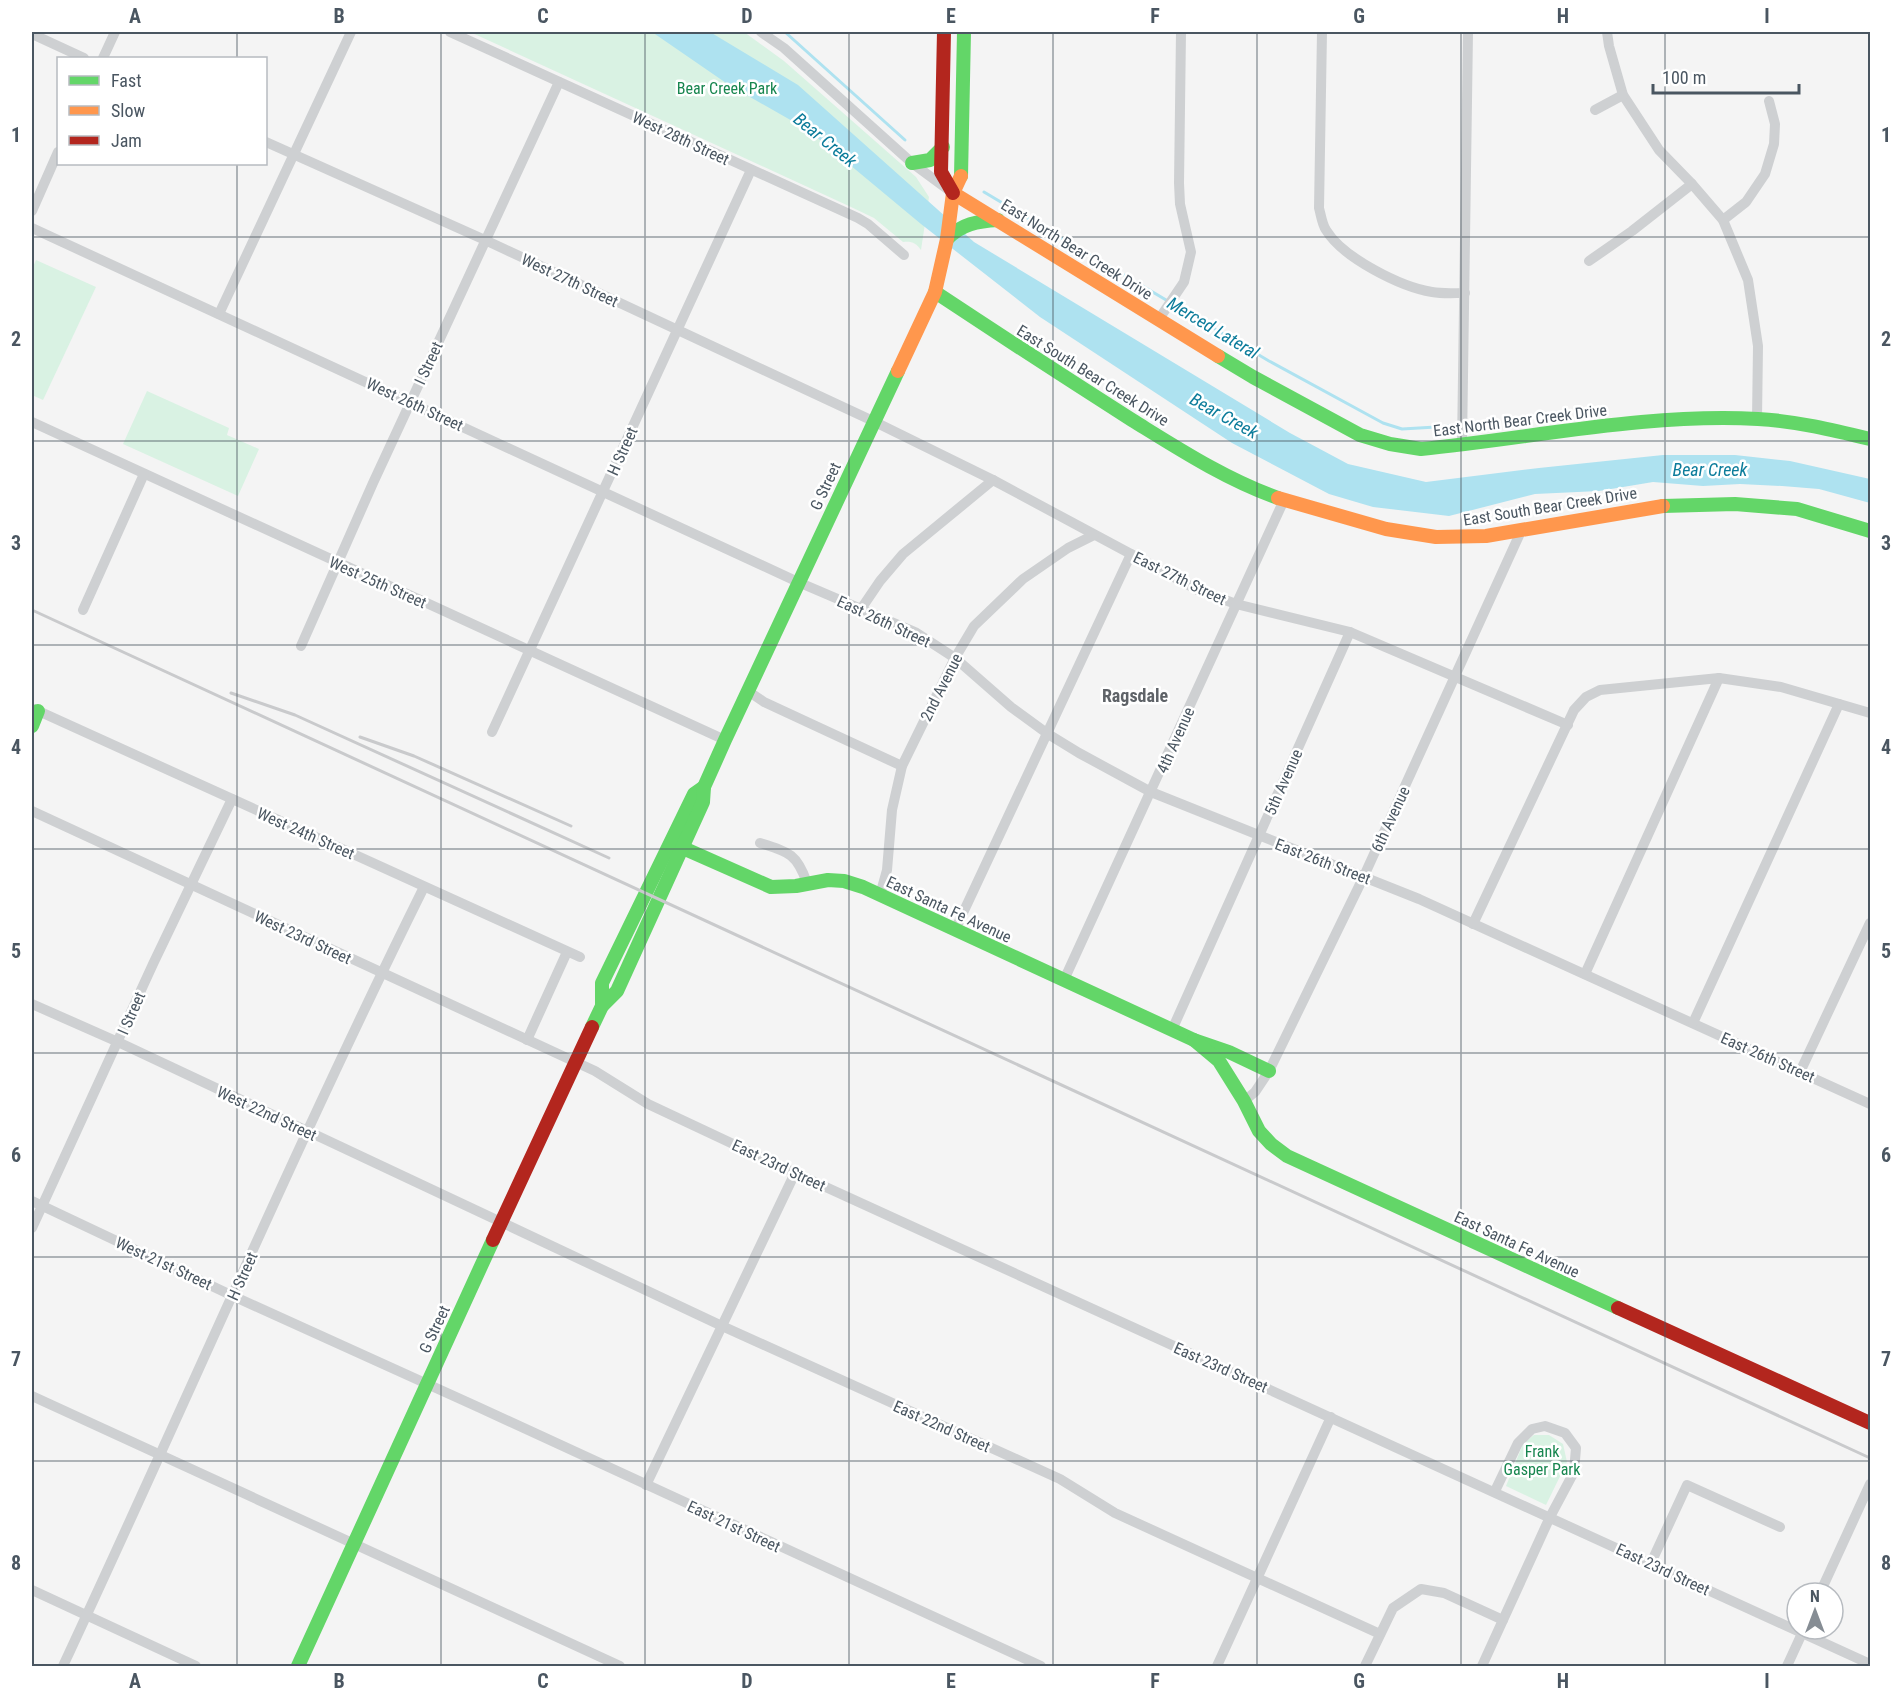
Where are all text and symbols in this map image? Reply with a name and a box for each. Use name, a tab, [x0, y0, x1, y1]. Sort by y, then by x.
text: A	[129, 4, 141, 28]
text: B	[333, 4, 345, 28]
text: C	[537, 4, 549, 28]
text: D	[741, 4, 753, 28]
text: E	[946, 4, 956, 28]
text: F	[1150, 4, 1160, 28]
text: G	[1353, 4, 1365, 28]
text: H	[1557, 4, 1569, 28]
text: I	[1764, 4, 1770, 28]
legend	[57, 57, 267, 165]
scale bar	[1653, 57, 1798, 95]
text: 100 m	[1662, 67, 1706, 88]
text: Fast	[111, 70, 142, 91]
park label: Bear Creek Park	[677, 79, 778, 98]
text: Slow	[111, 100, 146, 121]
street label: West 28th Street	[629, 108, 732, 169]
water label: Bear Creek	[790, 108, 862, 172]
text: 1	[11, 123, 21, 147]
text: 1	[1881, 123, 1891, 147]
text: Jam	[111, 130, 142, 151]
street label: East North Bear Creek Drive	[998, 195, 1156, 304]
street label: West 27th Street	[518, 250, 621, 311]
water label: Merced Lateral	[1164, 292, 1264, 364]
street label: East South Bear Creek Drive	[1013, 321, 1172, 430]
text: 2	[11, 327, 21, 351]
text: 2	[1881, 327, 1891, 351]
street label: I Street	[410, 338, 447, 388]
street label: West 26th Street	[363, 374, 466, 435]
water label: Bear Creek	[1186, 388, 1263, 443]
street label: East North Bear Creek Drive	[1432, 400, 1608, 441]
street label: H Street	[603, 424, 642, 478]
street label: G Street	[806, 459, 845, 513]
water label: Bear Creek	[1673, 459, 1749, 480]
street label: East South Bear Creek Drive	[1462, 483, 1638, 530]
text: 3	[11, 531, 21, 555]
text: 3	[1881, 531, 1891, 555]
street label: East 27th Street	[1130, 548, 1229, 609]
street label: West 25th Street	[326, 553, 430, 613]
street label: East 26th Street	[834, 592, 934, 651]
street label: 2nd Avenue	[916, 650, 967, 724]
district label: Ragsdale	[1102, 685, 1168, 706]
street label: 4th Avenue	[1153, 704, 1198, 776]
text: 4	[11, 735, 21, 759]
text: 4	[1881, 735, 1891, 759]
street label: 5th Avenue	[1261, 746, 1306, 818]
street label: 6th Avenue	[1367, 783, 1414, 855]
street label: West 24th Street	[254, 804, 358, 864]
street label: East 26th Street	[1272, 835, 1373, 888]
street label: East Santa Fe Avenue	[883, 872, 1014, 947]
street label: West 23rd Street	[251, 907, 355, 968]
text: 5	[11, 939, 21, 963]
text: 5	[1881, 939, 1891, 963]
street label: I Street	[114, 988, 149, 1038]
street label: East 26th Street	[1718, 1028, 1818, 1087]
street label: West 22nd Street	[214, 1082, 320, 1145]
street label: East 23rd Street	[729, 1136, 829, 1196]
text: 6	[11, 1143, 21, 1167]
text: 6	[1881, 1143, 1891, 1167]
street label: East Santa Fe Avenue	[1451, 1207, 1582, 1282]
street label: West 21st Street	[113, 1233, 215, 1294]
street label: H Street	[223, 1249, 262, 1303]
street label: G Street	[415, 1302, 454, 1356]
street label: East 23rd Street	[1171, 1338, 1271, 1397]
text: 7	[11, 1347, 21, 1371]
text: 7	[1881, 1347, 1891, 1371]
street label: East 22nd Street	[890, 1397, 993, 1456]
park label: Frank Gasper Park	[1504, 1442, 1581, 1479]
street label: East 21st Street	[684, 1497, 784, 1556]
street label: East 23rd Street	[1613, 1540, 1713, 1600]
text: 8	[11, 1551, 21, 1575]
text: 8	[1881, 1551, 1891, 1575]
north arrow	[1785, 1581, 1845, 1641]
text: N	[1810, 1587, 1820, 1606]
text: A	[129, 1669, 141, 1693]
text: B	[333, 1669, 345, 1693]
text: C	[537, 1669, 549, 1693]
text: D	[741, 1669, 753, 1693]
text: E	[946, 1669, 956, 1693]
text: F	[1150, 1669, 1160, 1693]
text: G	[1353, 1669, 1365, 1693]
text: H	[1557, 1669, 1569, 1693]
text: I	[1764, 1669, 1770, 1693]

